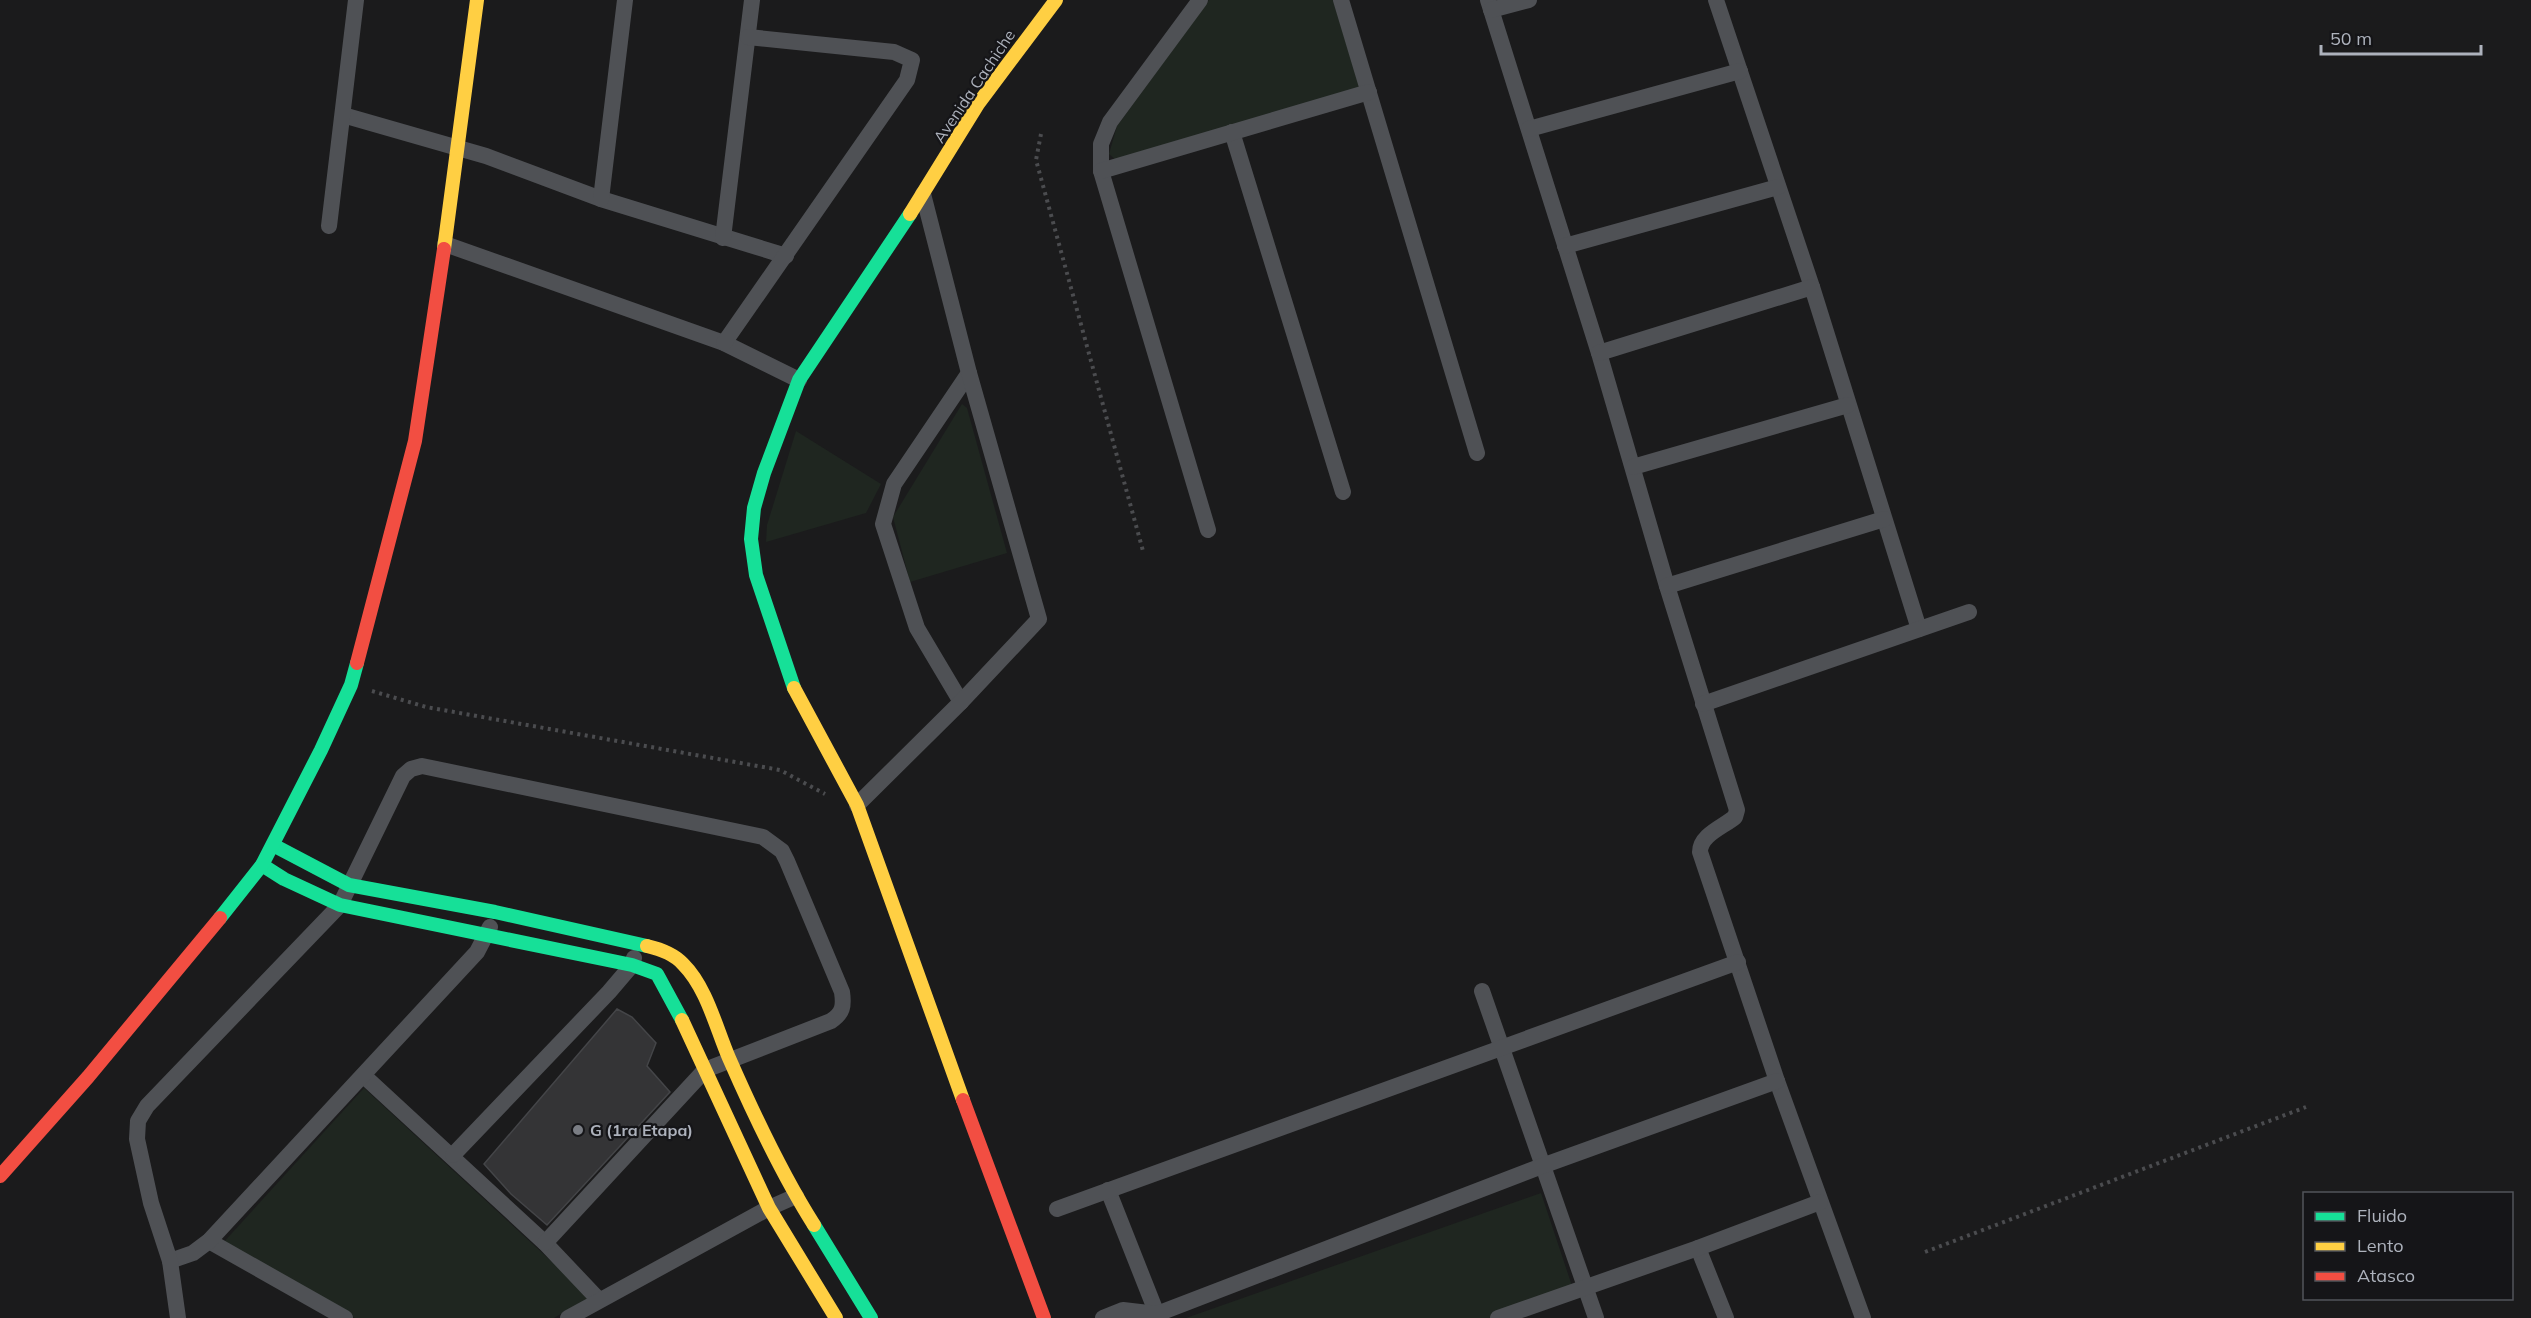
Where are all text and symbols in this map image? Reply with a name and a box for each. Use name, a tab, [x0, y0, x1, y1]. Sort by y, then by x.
scale bar	[2321, 18, 2482, 56]
street label: Avenida Cachiche	[929, 26, 1019, 146]
text: 50 m	[2330, 27, 2372, 50]
place label: G (1ra Etapa)	[590, 1120, 693, 1140]
marker: G (1ra Etapa)	[571, 1123, 585, 1137]
legend	[2303, 1192, 2513, 1300]
text: Fluido	[2357, 1204, 2407, 1227]
text: Lento	[2357, 1234, 2404, 1257]
text: Atasco	[2357, 1264, 2415, 1287]

